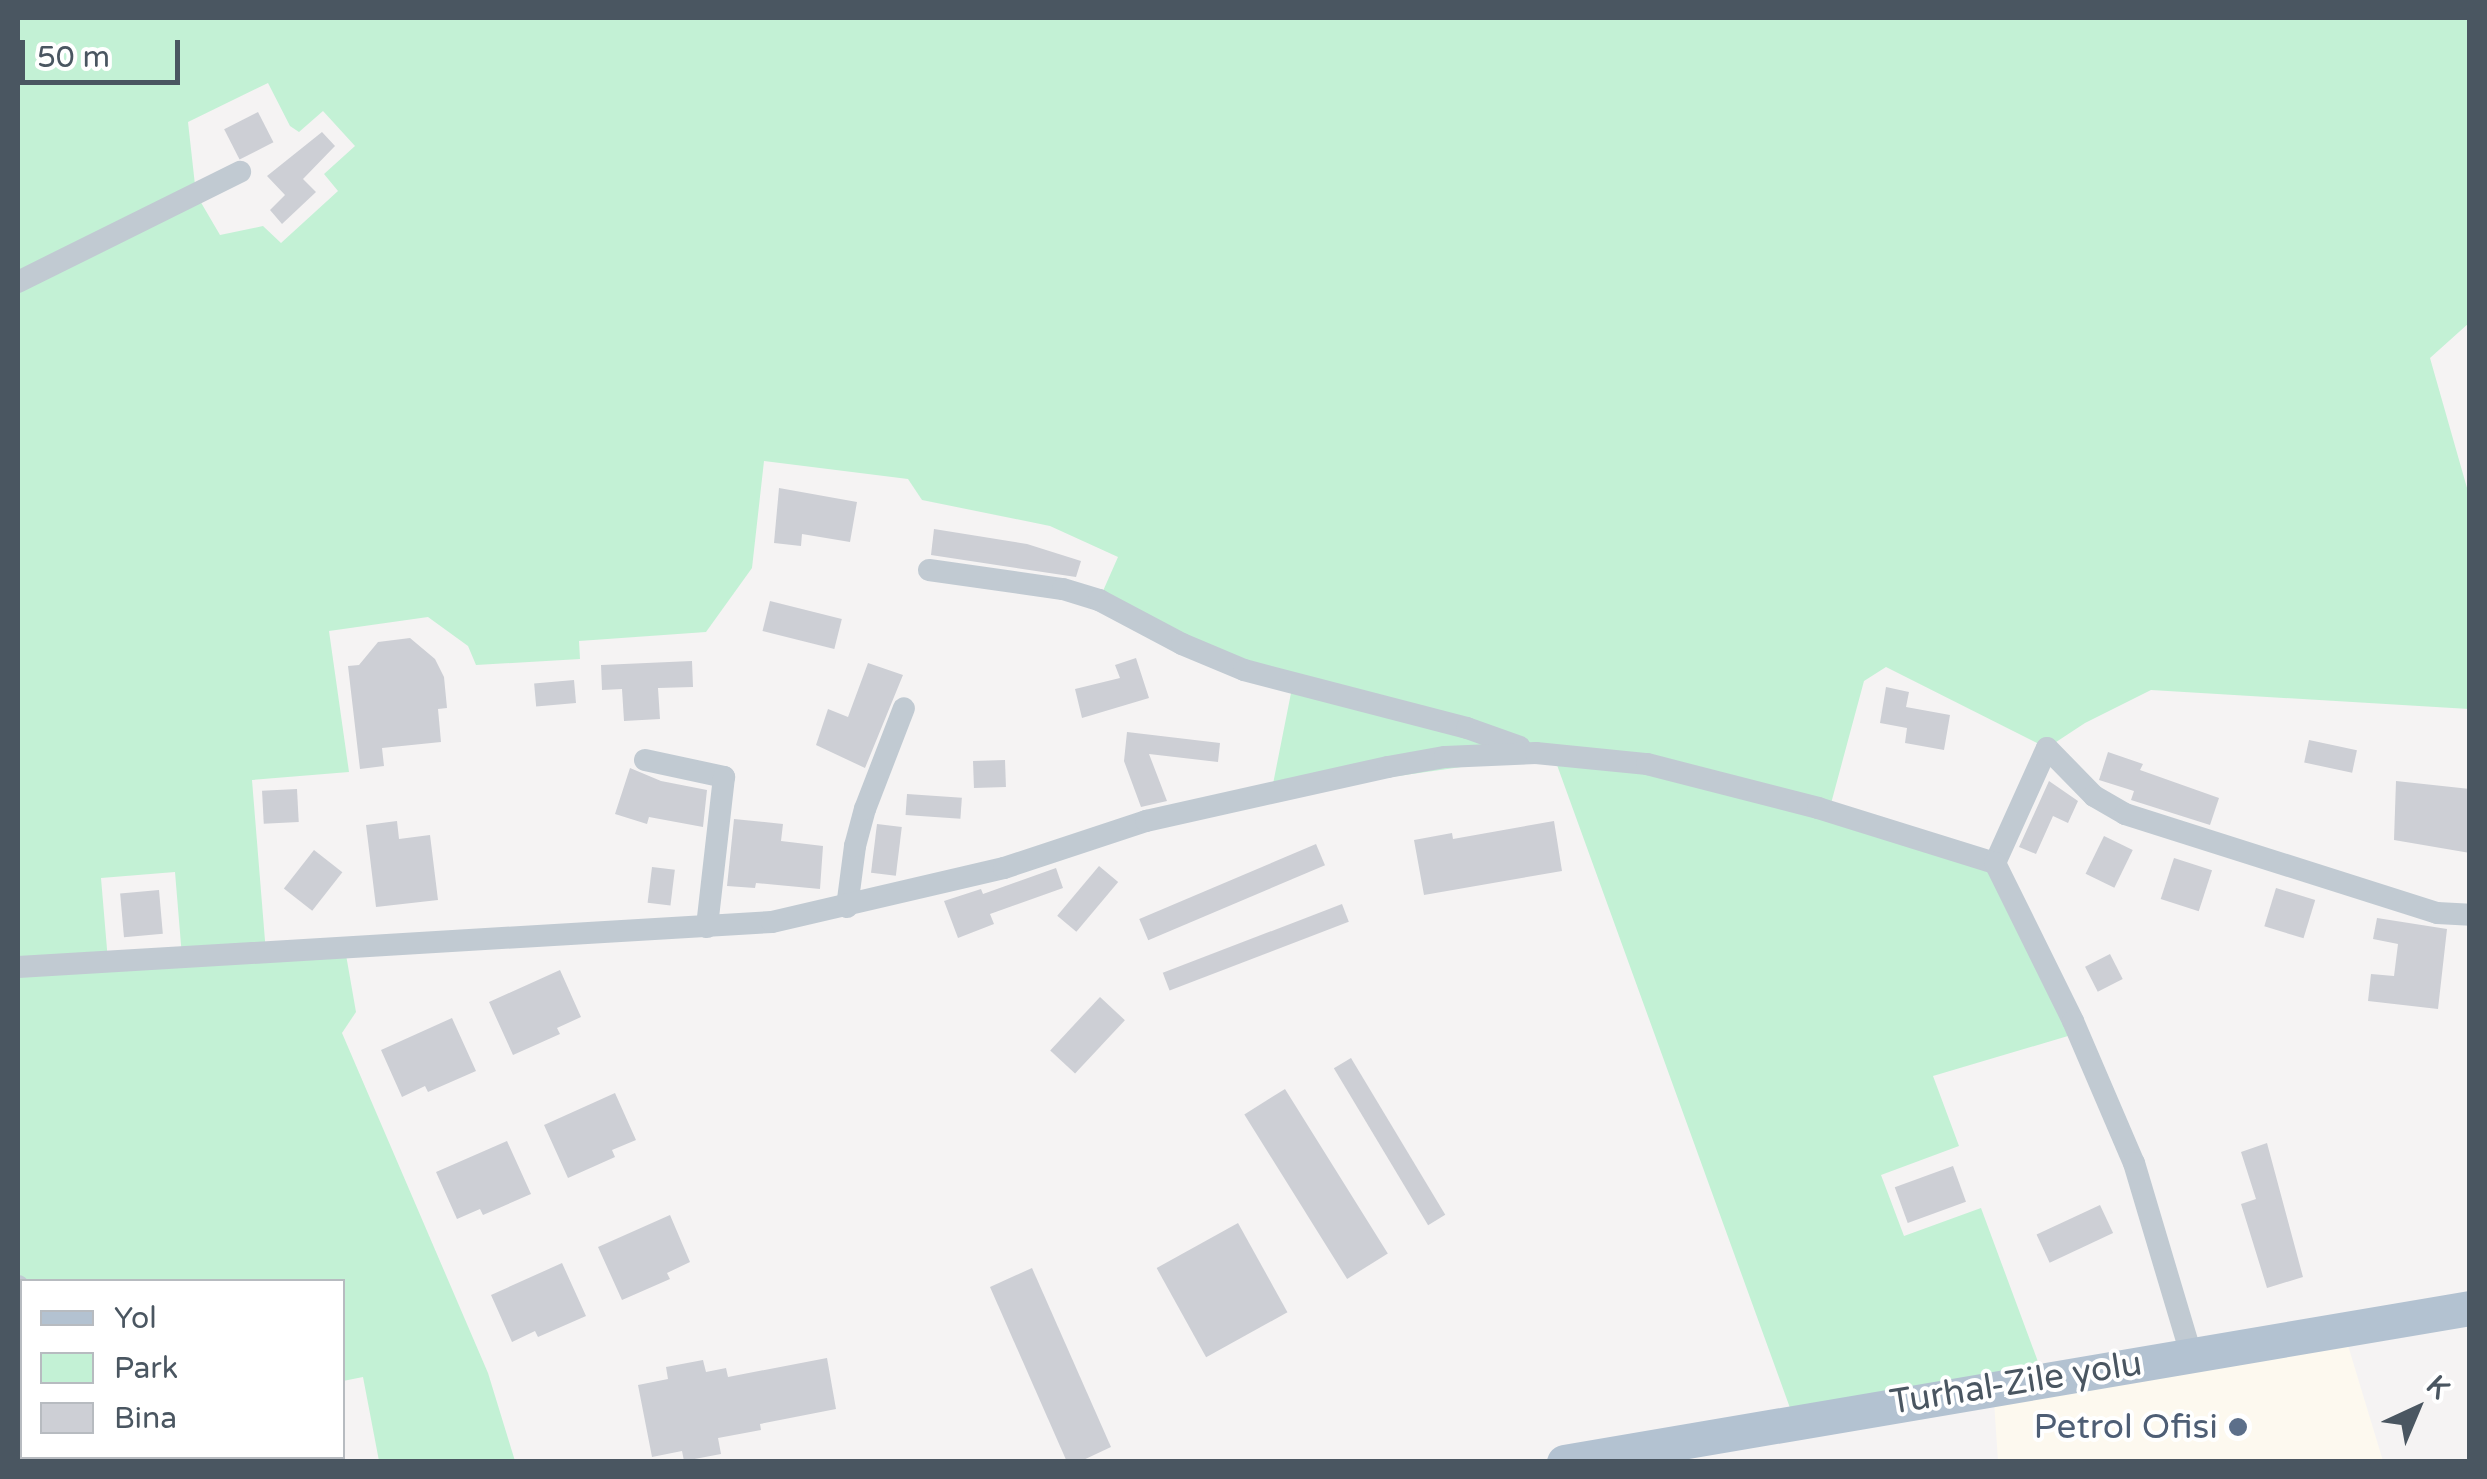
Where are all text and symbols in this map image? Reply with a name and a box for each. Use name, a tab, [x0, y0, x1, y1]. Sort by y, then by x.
scale bar	[25, 20, 185, 82]
text: 50 m	[37, 39, 110, 76]
legend	[20, 1279, 345, 1459]
text: Yol	[114, 1300, 157, 1337]
street label: Turhal-Zile yolu	[1887, 1342, 2145, 1424]
text: Park	[114, 1350, 178, 1387]
north arrow	[2367, 1359, 2467, 1459]
text: K	[2419, 1369, 2456, 1406]
text: Bina	[114, 1400, 177, 1437]
place label: Petrol Ofisi	[2034, 1406, 2218, 1448]
marker: Petrol Ofisi	[2227, 1416, 2249, 1438]

